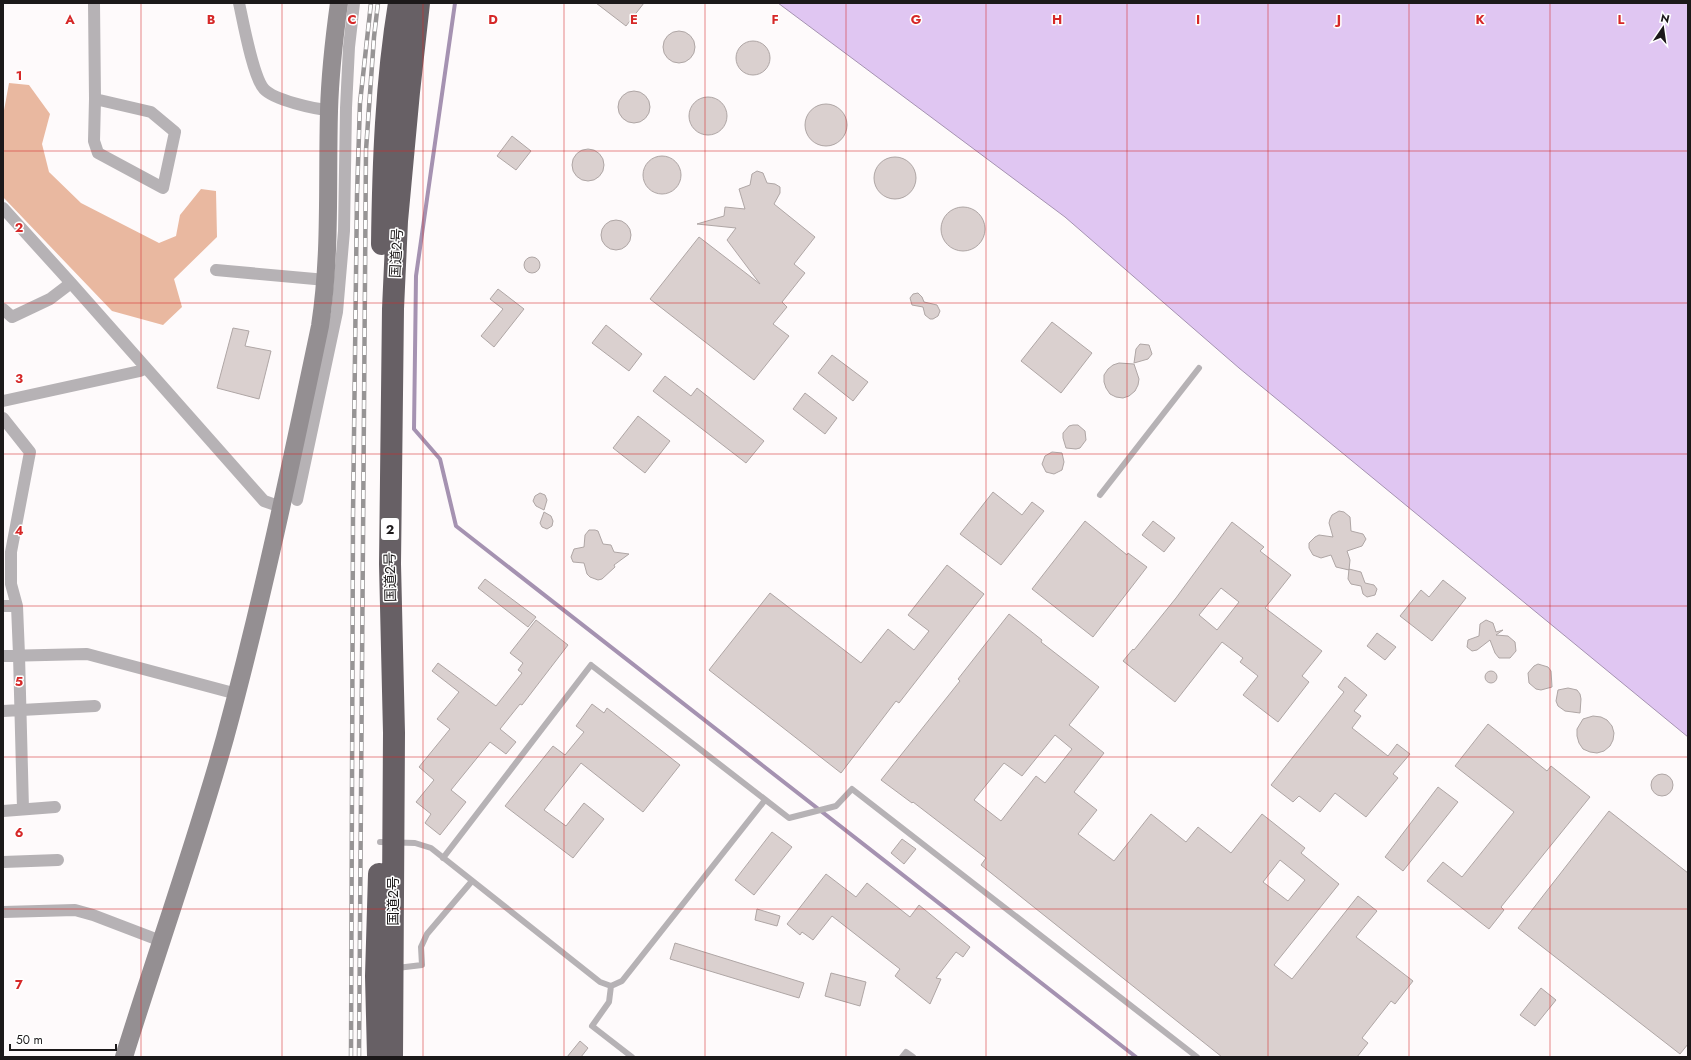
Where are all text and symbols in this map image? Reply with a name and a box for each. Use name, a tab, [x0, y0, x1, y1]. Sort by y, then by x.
north arrow	[1643, 8, 1683, 48]
text: N	[1659, 9, 1671, 27]
text: A	[64, 10, 75, 29]
text: B	[207, 10, 216, 29]
text: C	[347, 10, 357, 29]
text: D	[488, 10, 498, 29]
text: E	[630, 10, 638, 29]
text: F	[771, 10, 779, 29]
text: G	[911, 10, 922, 29]
text: H	[1052, 10, 1062, 29]
text: I	[1196, 10, 1200, 29]
text: J	[1334, 10, 1341, 29]
text: K	[1475, 10, 1485, 29]
text: L	[1618, 10, 1625, 29]
text: 1	[16, 66, 22, 85]
text: 2	[15, 218, 23, 237]
street label: 国道2号	[385, 228, 407, 278]
text: 3	[15, 369, 23, 388]
road number: 2	[381, 518, 399, 540]
text: 4	[14, 521, 24, 540]
street label: 国道2号	[380, 552, 400, 602]
text: 5	[15, 672, 23, 691]
text: 6	[15, 823, 24, 842]
street label: 国道2号	[383, 876, 403, 926]
text: 7	[15, 975, 23, 994]
scale bar	[10, 1026, 116, 1052]
text: 50 m	[16, 1031, 43, 1049]

